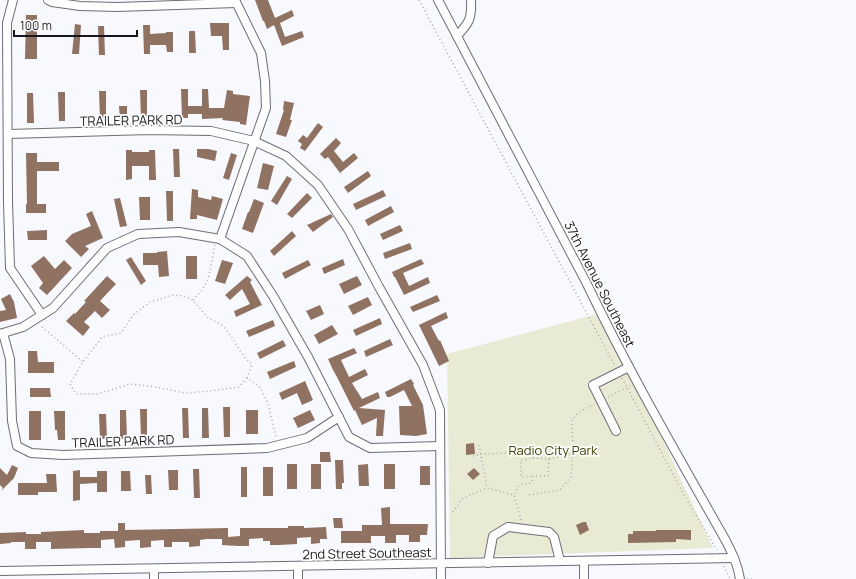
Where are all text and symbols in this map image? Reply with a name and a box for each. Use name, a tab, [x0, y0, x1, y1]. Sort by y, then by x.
scale bar	[14, 12, 137, 38]
text: 100 m	[20, 17, 52, 34]
street label: TRAILER PARK RD	[80, 110, 183, 130]
street label: 37th Avenue Southeast	[560, 218, 640, 350]
street label: TRAILER PARK RD	[71, 430, 175, 452]
park label: Radio City Park	[508, 441, 598, 459]
street label: 2nd Street Southeast	[302, 543, 432, 563]

